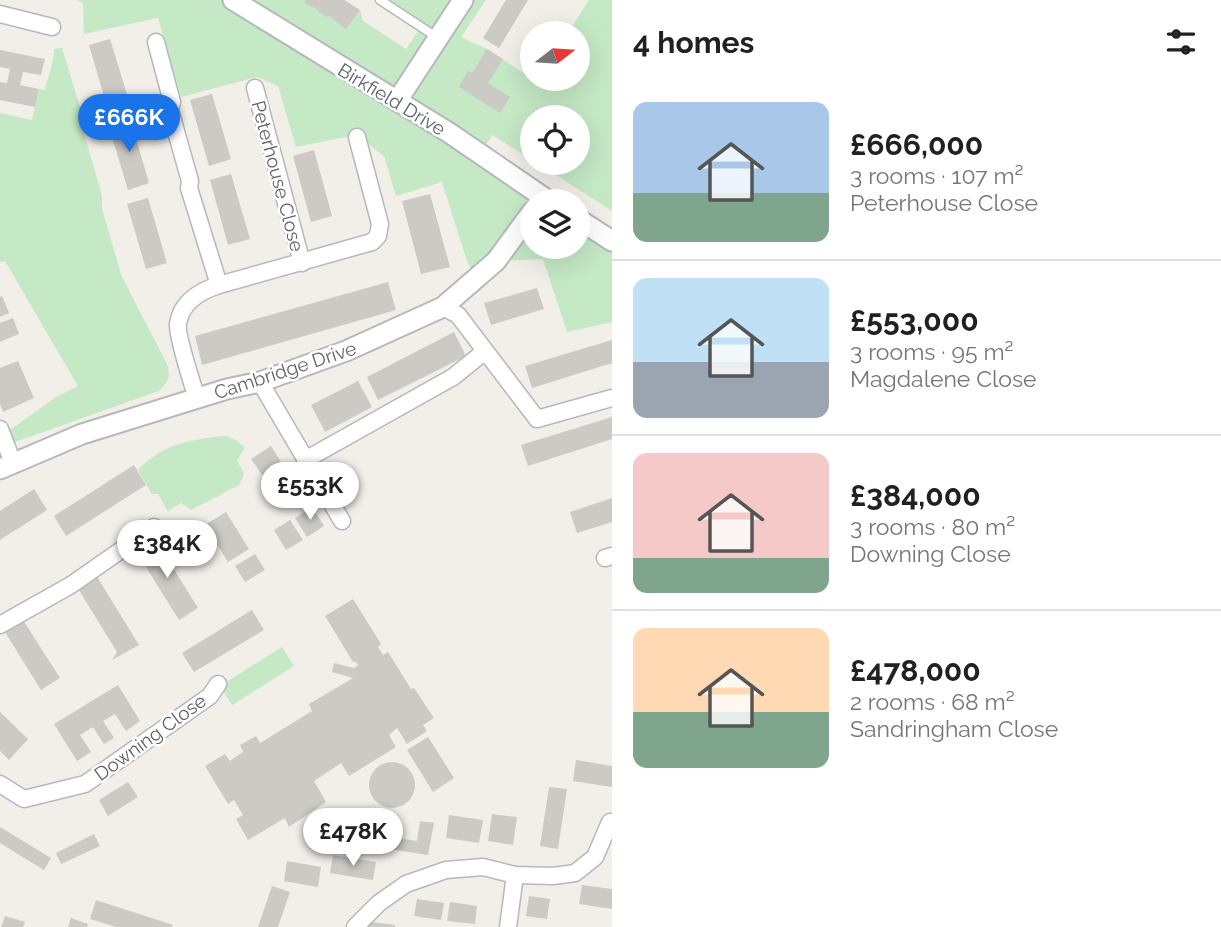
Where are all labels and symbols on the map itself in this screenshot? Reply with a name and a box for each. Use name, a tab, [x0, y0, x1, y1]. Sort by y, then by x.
north arrow	[520, 21, 590, 91]
street label: Birkfield Drive	[334, 58, 450, 140]
pin: £666K	[80, 94, 178, 154]
street label: Peterhouse Close	[247, 98, 309, 254]
street label: Cambridge Drive	[211, 337, 359, 403]
pin: £553K	[261, 462, 359, 522]
pin: £384K	[118, 520, 216, 580]
street label: Downing Close	[90, 689, 210, 785]
pin: £478K	[304, 808, 402, 868]

